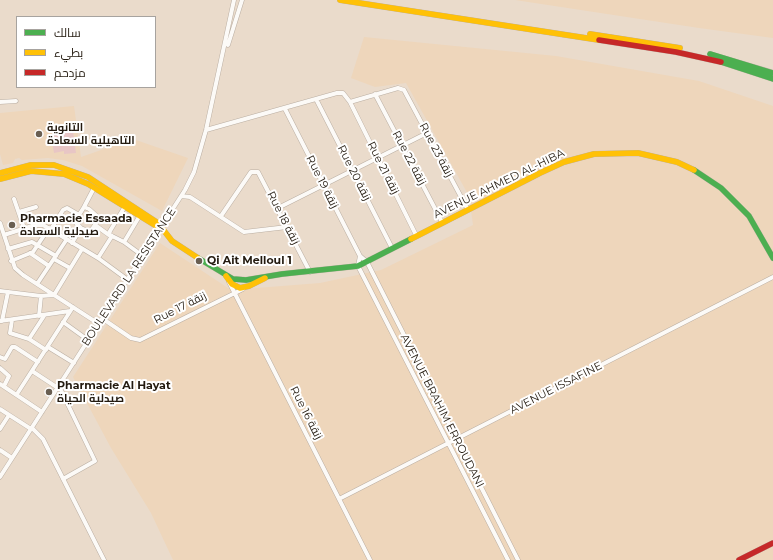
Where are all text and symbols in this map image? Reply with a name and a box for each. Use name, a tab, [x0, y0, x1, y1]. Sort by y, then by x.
legend	[16, 16, 156, 88]
text: سالك	[54, 25, 81, 40]
text: بطيء	[54, 45, 83, 60]
text: مزدحم	[54, 65, 86, 80]
place label: التانوية التاهيلية السعادة	[47, 121, 135, 147]
street label: Rue 23 زنقة	[416, 121, 456, 179]
marker: التانوية التاهيلية السعادة	[34, 129, 44, 139]
street label: Rue 22 زنقة	[389, 129, 429, 187]
street label: Rue 21 زنقة	[364, 140, 402, 196]
street label: Rue 20 زنقة	[334, 143, 374, 203]
street label: AVENUE AHMED AL-HIBA	[432, 147, 566, 221]
street label: Rue 19 زنقة	[303, 153, 341, 211]
street label: Rue 18 زنقة	[264, 189, 302, 247]
street label: BOULEVARD LA RESISTANCE	[79, 205, 179, 349]
place label: Pharmacie Essaada صيدلية السعادة	[20, 212, 132, 238]
marker: Pharmacie Essaada صيدلية السعادة	[7, 220, 17, 230]
place label: Qi Ait Melloul 1	[207, 254, 292, 268]
marker: Qi Ait Melloul 1	[194, 256, 204, 266]
street label: Rue 17 زنقة	[151, 289, 209, 327]
street label: AVENUE BRAHIM ERROUDANI	[397, 332, 487, 490]
street label: AVENUE ISSAFINE	[508, 359, 604, 417]
place label: Pharmacie Al Hayat صيدلية الحياة	[57, 379, 171, 405]
street label: Rue 16 زنقة	[287, 384, 325, 442]
marker: Pharmacie Al Hayat صيدلية الحياة	[44, 387, 54, 397]

